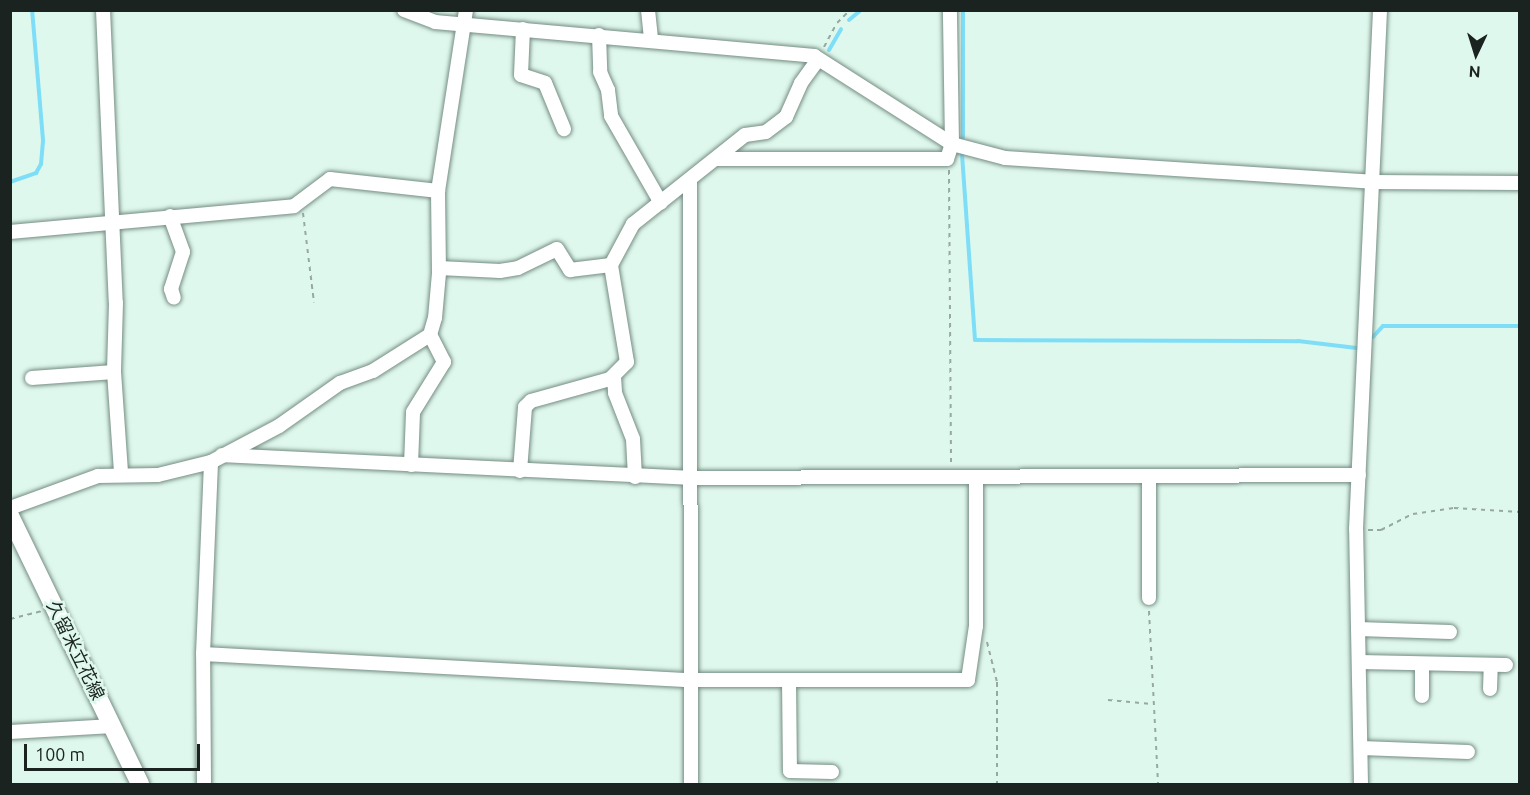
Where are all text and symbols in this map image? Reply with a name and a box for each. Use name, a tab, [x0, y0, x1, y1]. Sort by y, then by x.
north arrow	[1446, 24, 1506, 84]
text: N	[1468, 63, 1481, 81]
street label: 久留米立花線	[43, 597, 109, 703]
scale bar	[27, 732, 202, 770]
text: 100 m	[35, 744, 85, 764]

